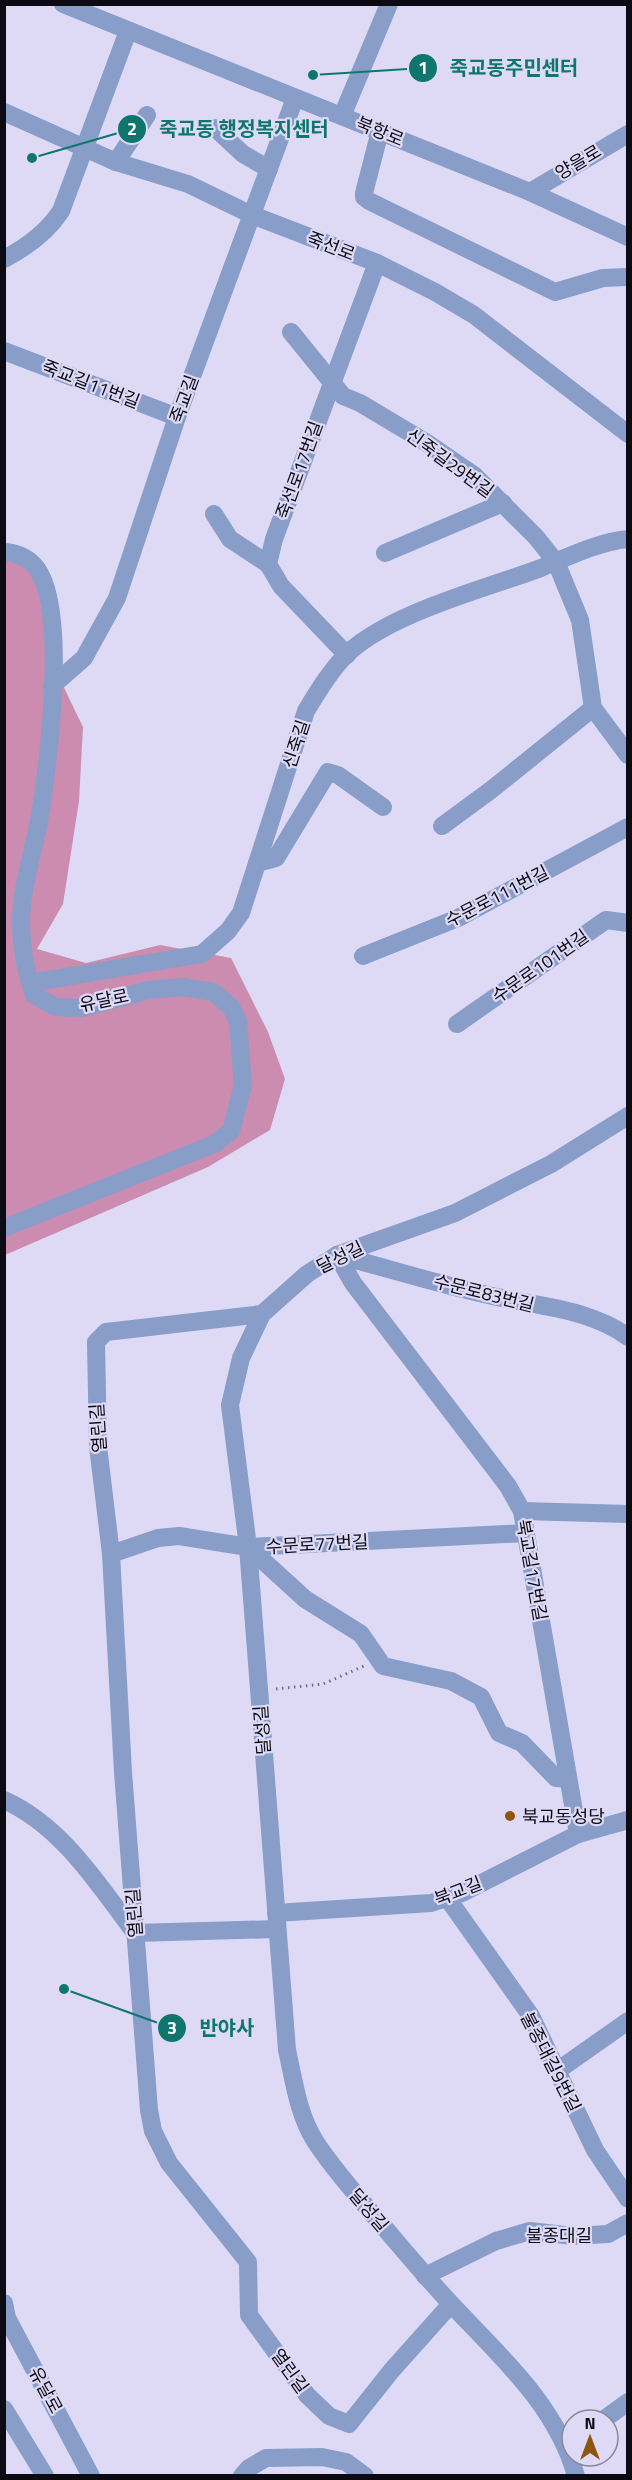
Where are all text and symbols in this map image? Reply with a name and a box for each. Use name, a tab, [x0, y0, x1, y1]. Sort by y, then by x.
callout: 죽교동주민센터	[408, 49, 591, 87]
text: 죽교동주민센터	[450, 52, 578, 83]
text: 1	[418, 54, 428, 81]
street label: 북항로	[352, 109, 408, 153]
callout: 죽교동 행정복지센터	[117, 110, 341, 148]
text: 죽교동 행정복지센터	[159, 113, 329, 144]
text: 2	[127, 115, 137, 142]
street label: 양을로	[550, 138, 606, 186]
street label: 죽선로	[303, 224, 359, 268]
street label: 죽교길11번길	[38, 353, 144, 415]
street label: 죽교길	[163, 371, 205, 427]
street label: 죽선로17번길	[269, 417, 329, 523]
street label: 신죽길29번길	[400, 422, 500, 504]
street label: 신죽길	[275, 716, 317, 772]
street label: 수문로111번길	[441, 858, 553, 934]
street label: 수문로101번길	[486, 923, 594, 1009]
street label: 유달로	[77, 982, 131, 1018]
street label: 달성길	[312, 1234, 368, 1280]
street label: 수문로83번길	[431, 1267, 537, 1319]
street label: 열린길	[83, 1402, 113, 1454]
street label: 북교길17번길	[510, 1517, 554, 1623]
street label: 수문로77번길	[265, 1528, 369, 1560]
street label: 달성길	[247, 1704, 277, 1756]
place label: 북교동성당	[522, 1803, 605, 1830]
marker: 북교동성당	[503, 1809, 517, 1823]
street label: 북교길	[430, 1869, 486, 1913]
street label: 열린길	[119, 1887, 149, 1939]
street label: 불종대길9번길	[514, 2007, 588, 2117]
callout: 반야사	[157, 2009, 266, 2047]
text: 반야사	[199, 2012, 255, 2043]
text: 3	[167, 2014, 177, 2041]
street label: 달성길	[343, 2182, 395, 2238]
street label: 불종대길	[526, 2222, 592, 2249]
street label: 열린길	[264, 2343, 316, 2399]
street label: 유달로	[22, 2362, 70, 2418]
north arrow	[560, 2408, 620, 2468]
text: N	[584, 2411, 596, 2435]

